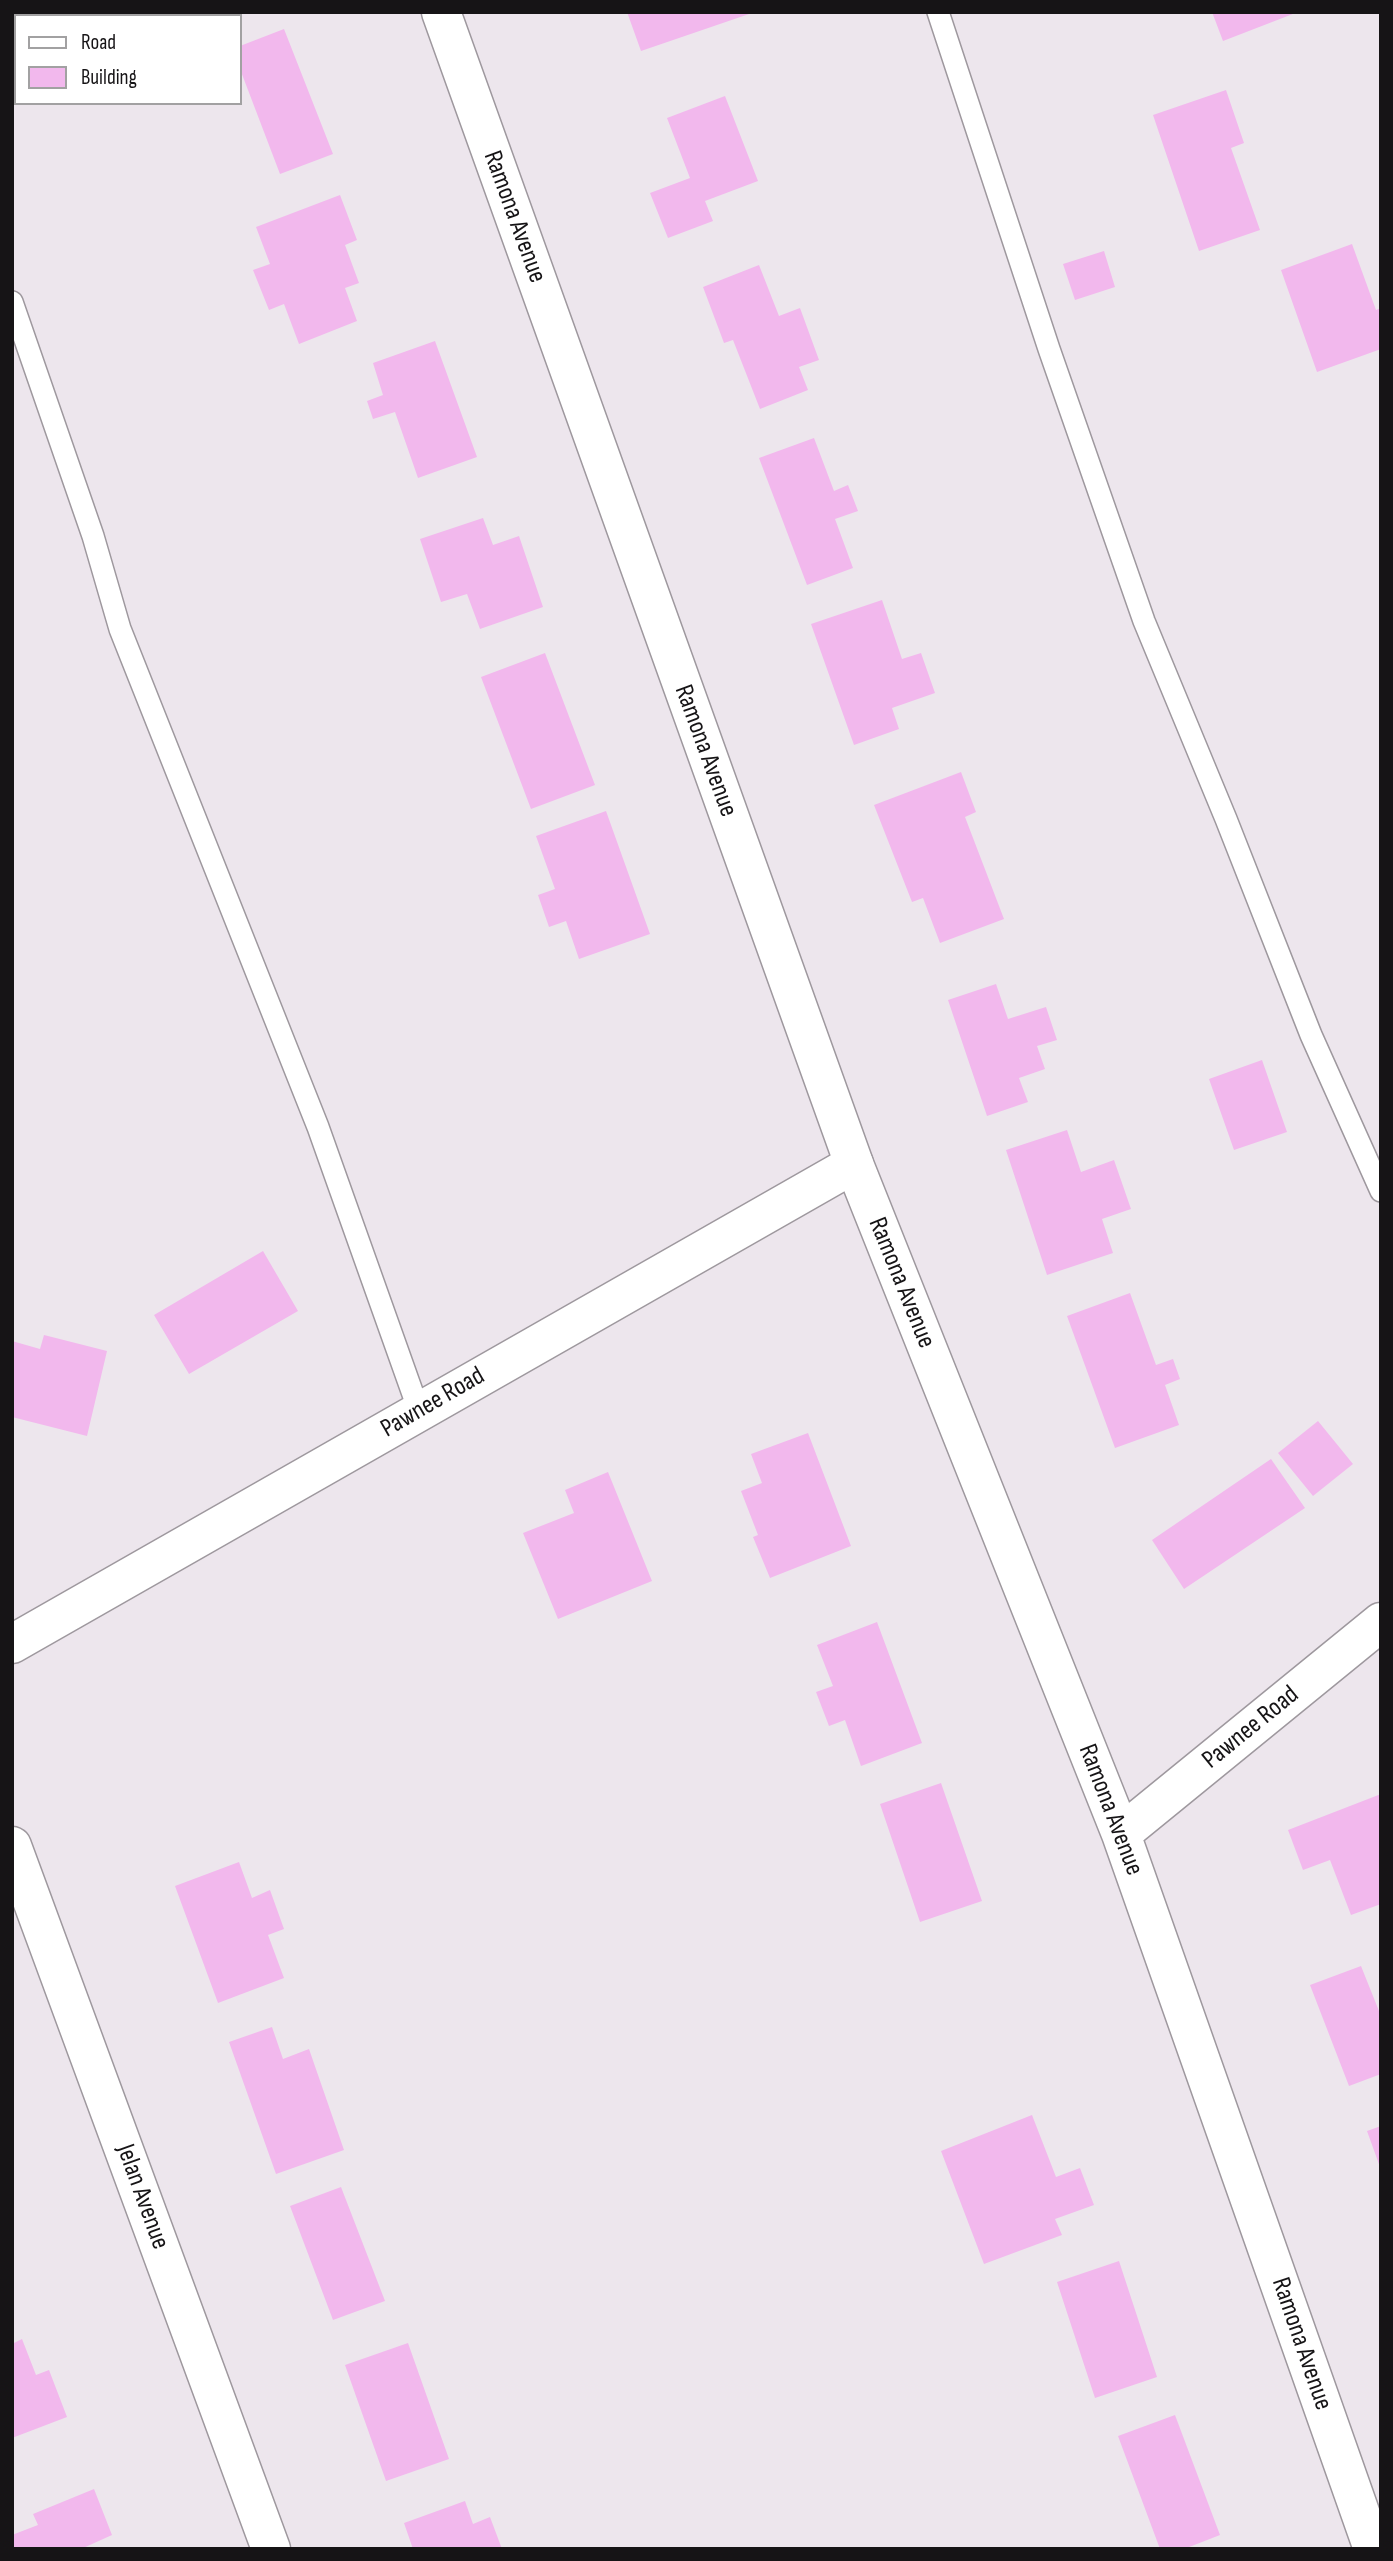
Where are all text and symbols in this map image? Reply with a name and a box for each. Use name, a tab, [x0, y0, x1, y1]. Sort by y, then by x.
legend	[14, 14, 242, 105]
text: Road	[81, 30, 116, 55]
text: Building	[81, 65, 137, 90]
street label: Ramona Avenue	[476, 147, 552, 287]
street label: Ramona Avenue	[667, 681, 743, 821]
street label: Ramona Avenue	[861, 1213, 941, 1353]
street label: Pawnee Road	[376, 1361, 490, 1445]
street label: Pawnee Road	[1197, 1680, 1305, 1776]
street label: Ramona Avenue	[1071, 1740, 1149, 1880]
street label: Jelan Avenue	[109, 2140, 175, 2254]
street label: Ramona Avenue	[1264, 2274, 1338, 2414]

